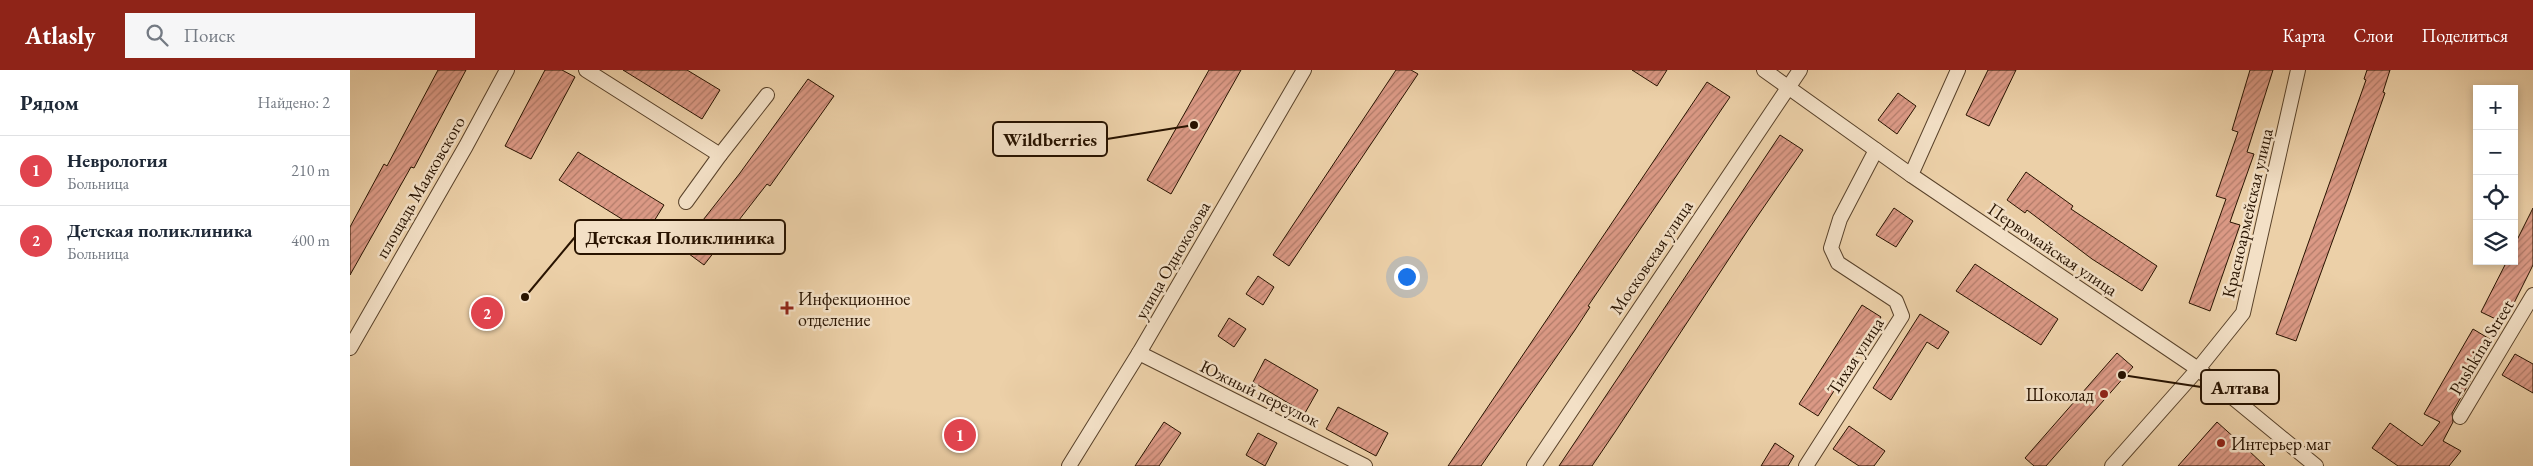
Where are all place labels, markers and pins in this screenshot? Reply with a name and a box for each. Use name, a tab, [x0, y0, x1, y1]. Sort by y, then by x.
callout: Wildberries	[993, 122, 1107, 156]
callout: Детская Поликлиника	[575, 220, 785, 254]
place label: Инфекционное отделение	[798, 287, 910, 331]
pin: 2	[471, 294, 503, 332]
marker: Инфекционное отделение	[780, 301, 794, 315]
callout: Алтава	[2201, 370, 2279, 404]
place label: Шоколад	[2026, 383, 2094, 406]
marker: Шоколад	[2098, 388, 2110, 400]
pin: 1	[944, 416, 976, 454]
place label: Интерьер маг	[2231, 432, 2331, 455]
marker: Интерьер маг	[2215, 437, 2227, 449]

